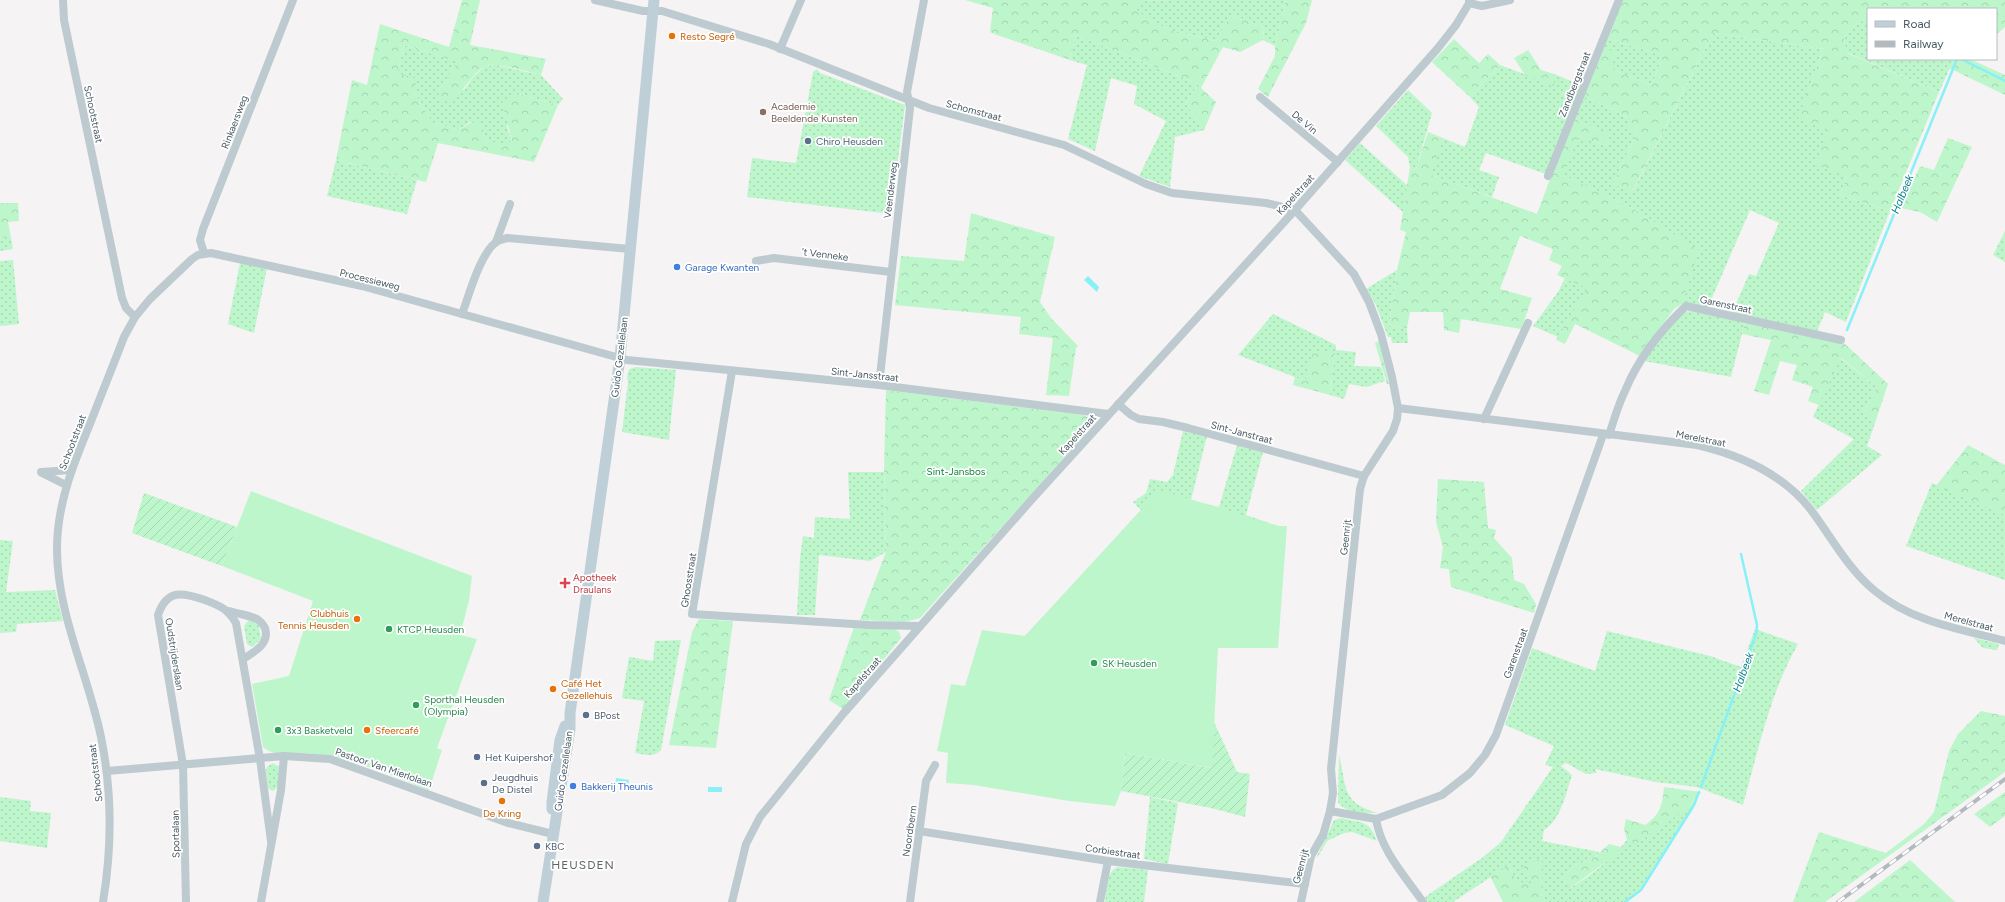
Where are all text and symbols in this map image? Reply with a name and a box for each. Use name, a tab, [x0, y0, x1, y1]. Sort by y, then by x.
legend	[1867, 8, 1997, 60]
text: Road	[1903, 17, 1931, 31]
place label: Resto Segré	[680, 30, 735, 43]
marker: Resto Segré	[667, 31, 677, 41]
text: Railway	[1903, 37, 1944, 51]
street label: Zandbergstraat	[1555, 49, 1594, 119]
street label: Schootstraat	[81, 84, 106, 144]
street label: Rinkaersweg	[218, 93, 251, 151]
street label: Schomstraat	[945, 97, 1003, 124]
place label: Academie Beeldende Kunsten	[771, 100, 858, 125]
marker: Academie Beeldende Kunsten	[758, 107, 768, 117]
street label: De Vin	[1289, 108, 1321, 137]
place label: Chiro Heusden	[816, 135, 883, 148]
marker: Chiro Heusden	[803, 136, 813, 146]
street label: Veenderweg	[881, 161, 900, 219]
street label: Kapelstraat	[1274, 171, 1317, 217]
water label: Halbeek	[1889, 172, 1916, 216]
street label: 't Venneke	[801, 245, 850, 264]
place label: Garage Kwanten	[685, 261, 760, 274]
marker: Garage Kwanten	[672, 262, 682, 272]
street label: Processieweg	[338, 266, 402, 293]
street label: Garenstraat	[1699, 293, 1753, 316]
street label: Guido Gezellelaan	[608, 316, 631, 398]
street label: Sint-Jansstraat	[830, 364, 900, 385]
street label: Kapelstraat	[1056, 411, 1099, 457]
street label: Schootstraat	[56, 412, 89, 472]
street label: Sint-Janstraat	[1209, 418, 1274, 447]
street label: Merelstraat	[1675, 427, 1727, 450]
park label: Sint-Jansbos	[927, 465, 986, 478]
street label: Geenrijt	[1337, 518, 1354, 556]
street label: Ghoosstraat	[678, 552, 699, 608]
place label: Apotheek Draulans	[573, 571, 617, 596]
marker: Apotheek Draulans	[560, 578, 570, 588]
place label: Clubhuis Tennis Heusden	[278, 607, 349, 632]
street label: Merelstraat	[1943, 609, 1995, 634]
marker: Clubhuis Tennis Heusden	[352, 614, 362, 624]
street label: Oudstrijderslaan	[162, 617, 187, 692]
place label: KTCP Heusden	[397, 623, 465, 636]
marker: KTCP Heusden	[384, 624, 394, 634]
street label: Garenstraat	[1500, 626, 1531, 680]
water label: Halbeek	[1730, 650, 1757, 694]
street label: Kapelstraat	[841, 654, 884, 701]
place label: SK Heusden	[1102, 657, 1157, 670]
marker: SK Heusden	[1089, 658, 1099, 668]
place label: Café Het Gezellehuis	[561, 677, 613, 702]
marker: Café Het Gezellehuis	[548, 684, 558, 694]
place label: Sporthal Heusden (Olympia)	[424, 693, 505, 718]
marker: Sporthal Heusden (Olympia)	[411, 700, 421, 710]
place label: BPost	[594, 709, 620, 722]
marker: BPost	[581, 710, 591, 720]
place label: 3x3 Basketveld	[286, 724, 353, 737]
place label: Sfeercafé	[375, 724, 419, 737]
marker: 3x3 Basketveld	[273, 725, 283, 735]
marker: Sfeercafé	[362, 725, 372, 735]
street label: Guido Gezellelaan	[551, 730, 576, 812]
street label: Schootstraat	[85, 743, 106, 803]
street label: Pastoor Van Mierlolaan	[334, 745, 435, 790]
place label: Het Kuipershof	[485, 751, 553, 764]
marker: Het Kuipershof	[472, 752, 482, 762]
place label: Jeugdhuis De Distel	[492, 771, 538, 796]
marker: Jeugdhuis De Distel	[479, 778, 489, 788]
place label: Bakkerij Theunis	[581, 780, 653, 793]
marker: Bakkerij Theunis	[568, 781, 578, 791]
marker: De Kring	[497, 796, 507, 806]
street label: Noordberm	[899, 805, 920, 858]
place label: De Kring	[483, 807, 521, 820]
street label: Sportalaan	[169, 809, 182, 858]
place label: KBC	[545, 840, 564, 853]
marker: KBC	[532, 841, 542, 851]
street label: Corbiestraat	[1084, 841, 1142, 862]
street label: Geenrijt	[1290, 847, 1312, 885]
district label: HEUSDEN	[551, 858, 615, 872]

